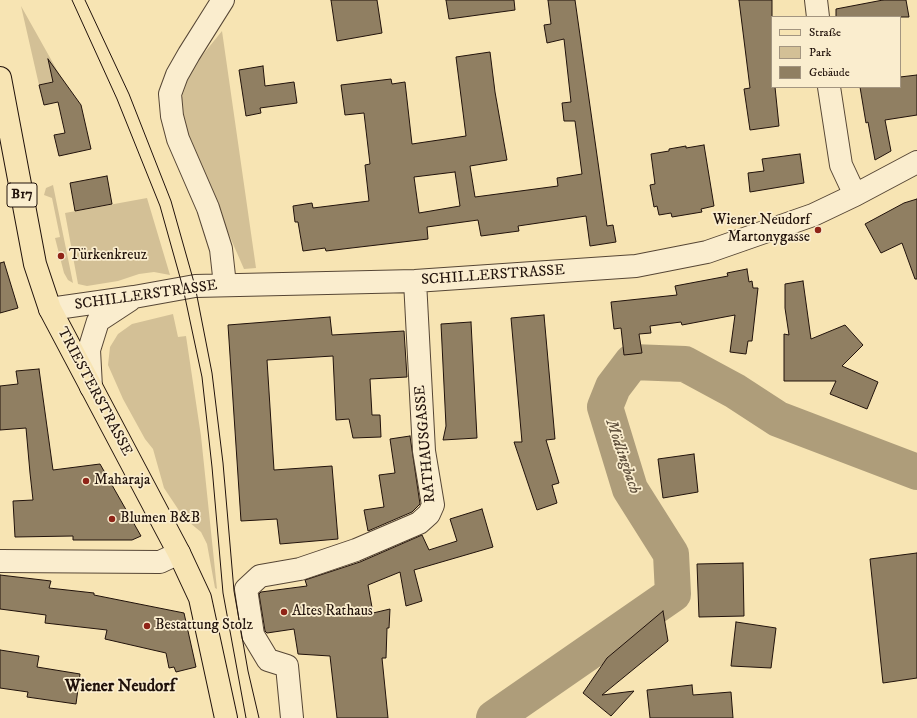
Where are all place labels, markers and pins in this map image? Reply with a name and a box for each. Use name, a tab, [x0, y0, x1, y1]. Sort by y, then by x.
place label: Wiener Neudorf Martonygasse	[713, 212, 810, 247]
marker: Wiener Neudorf Martonygasse	[813, 225, 823, 235]
place label: Türkenkreuz	[69, 247, 147, 265]
marker: Türkenkreuz	[56, 251, 66, 261]
place label: Maharaja	[94, 472, 150, 490]
marker: Maharaja	[81, 476, 91, 486]
place label: Blumen B&B	[120, 510, 200, 528]
marker: Blumen B&B	[107, 514, 117, 524]
place label: Altes Rathaus	[292, 603, 373, 621]
marker: Altes Rathaus	[279, 607, 289, 617]
place label: Bestattung Stolz	[155, 617, 253, 635]
marker: Bestattung Stolz	[142, 621, 152, 631]

